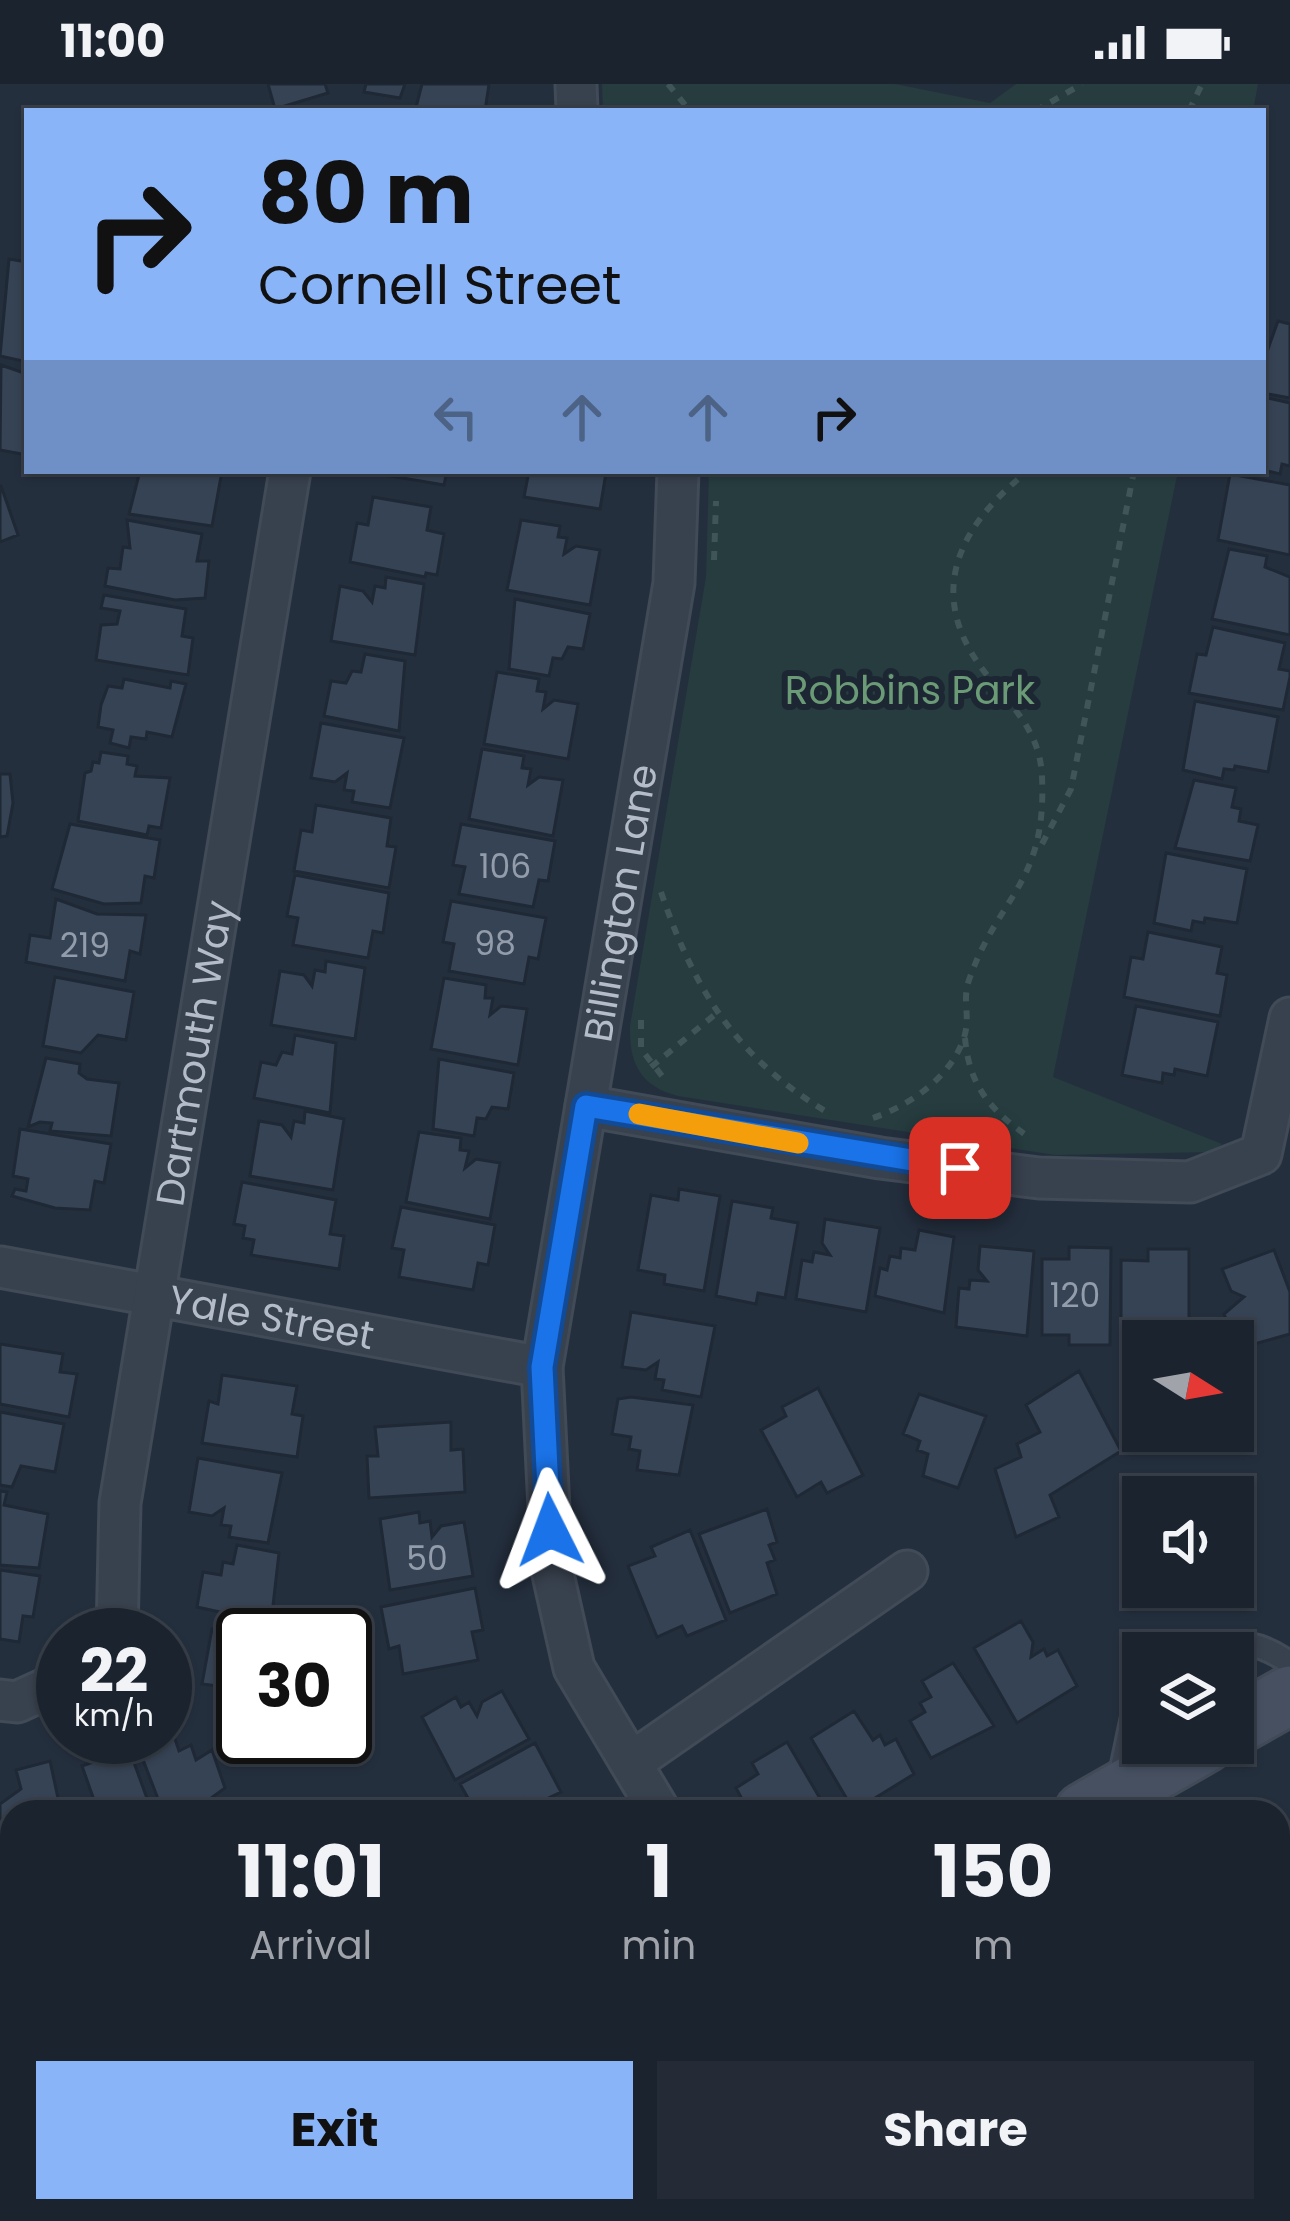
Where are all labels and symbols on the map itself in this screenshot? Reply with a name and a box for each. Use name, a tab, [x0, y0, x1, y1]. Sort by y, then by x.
park label: Robbins Park	[785, 663, 1035, 718]
street label: Billington Lane	[570, 760, 671, 1046]
house number: 106	[479, 843, 531, 890]
street label: Dartmouth Way	[142, 896, 247, 1210]
house number: 98	[474, 920, 516, 967]
house number: 219	[60, 922, 110, 969]
pin	[909, 1117, 1011, 1219]
street label: Yale Street	[164, 1272, 378, 1363]
house number: 120	[1050, 1272, 1100, 1319]
north arrow	[1122, 1320, 1254, 1452]
position arrow	[487, 1467, 613, 1593]
house number: 50	[406, 1535, 448, 1582]
speed limit sign: 30	[216, 1608, 372, 1764]

